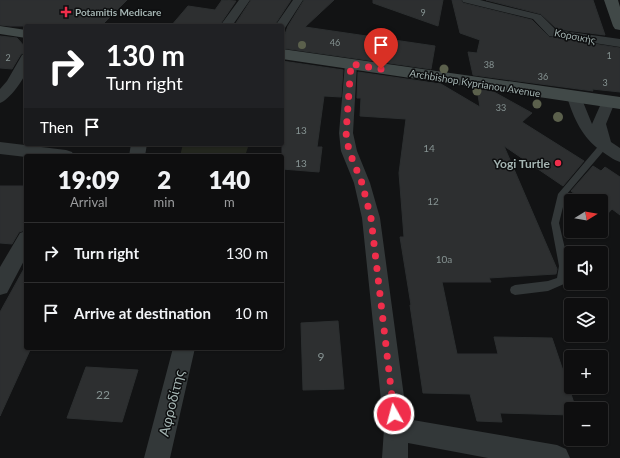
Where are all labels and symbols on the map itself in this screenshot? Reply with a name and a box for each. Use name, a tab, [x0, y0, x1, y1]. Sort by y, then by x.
marker: Potamitis Medicare	[60, 6, 72, 18]
place label: Potamitis Medicare	[75, 6, 162, 18]
house number: 9	[420, 7, 426, 18]
street label: Κορσικής	[553, 26, 597, 46]
pin	[364, 28, 398, 69]
house number: 46	[330, 37, 340, 48]
house number: 1	[606, 50, 612, 61]
house number: 2	[5, 52, 11, 63]
house number: 38	[484, 59, 494, 70]
street label: Archbishop Kyprianou Avenue	[409, 67, 541, 99]
house number: 36	[538, 71, 548, 82]
house number: 3	[602, 77, 608, 88]
house number: 33	[496, 102, 506, 113]
house number: 13	[295, 124, 307, 136]
house number: 14	[423, 142, 435, 154]
place label: Yogi Turtle	[493, 156, 551, 171]
house number: 13	[295, 157, 307, 169]
marker: Yogi Turtle	[553, 158, 563, 168]
north arrow	[564, 194, 608, 238]
house number: 12	[427, 195, 439, 207]
house number: 10a	[436, 253, 452, 265]
house number: 9	[318, 349, 325, 364]
street label: Αφροδίτης	[155, 368, 188, 438]
house number: 22	[96, 387, 110, 402]
position arrow	[373, 393, 415, 435]

